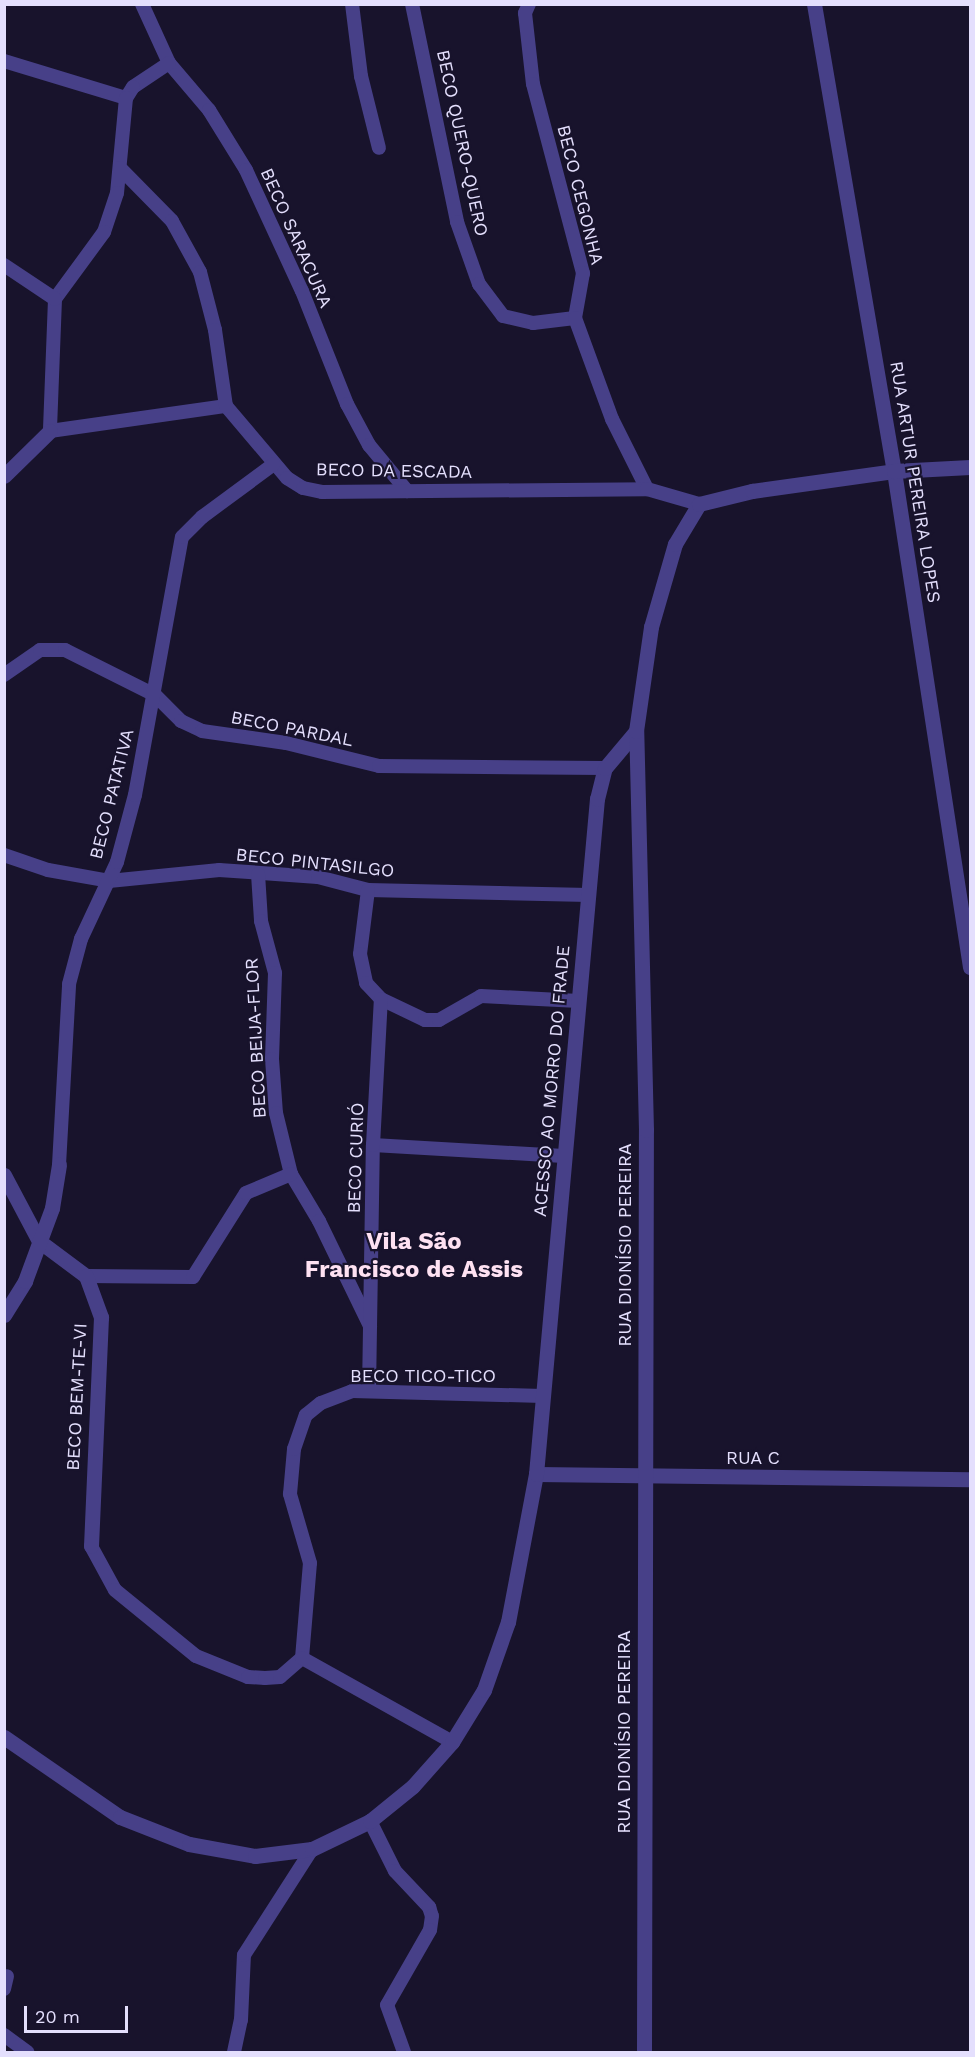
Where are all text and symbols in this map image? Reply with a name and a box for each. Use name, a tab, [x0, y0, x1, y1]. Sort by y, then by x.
street label: BECO QUERO-QUERO	[432, 48, 492, 238]
street label: BECO CEGONHA	[552, 123, 608, 267]
street label: BECO SARACURA	[256, 165, 336, 311]
street label: RUA ARTUR PEREIRA LOPES	[885, 359, 945, 605]
street label: BECO DA ESCADA	[315, 459, 473, 483]
street label: BECO PARDAL	[229, 707, 355, 751]
street label: BECO PATATIVA	[85, 727, 139, 861]
street label: BECO PINTASILGO	[235, 844, 395, 882]
street label: ACESSO AO MORRO DO FRADE	[529, 944, 575, 1218]
street label: BECO BEIJA-FLOR	[241, 957, 271, 1119]
street label: BECO CURIÓ	[343, 1102, 369, 1214]
street label: RUA DIONÍSIO PEREIRA	[614, 1143, 636, 1347]
district label: Vila São Francisco de Assis	[305, 1228, 523, 1284]
street label: BECO BEM-TE-VI	[62, 1323, 92, 1471]
street label: BECO TICO-TICO	[350, 1365, 496, 1387]
street label: RUA C	[726, 1447, 780, 1469]
street label: RUA DIONÍSIO PEREIRA	[613, 1630, 635, 1834]
scale bar	[27, 1994, 130, 2032]
text: 20 m	[35, 2006, 80, 2027]

